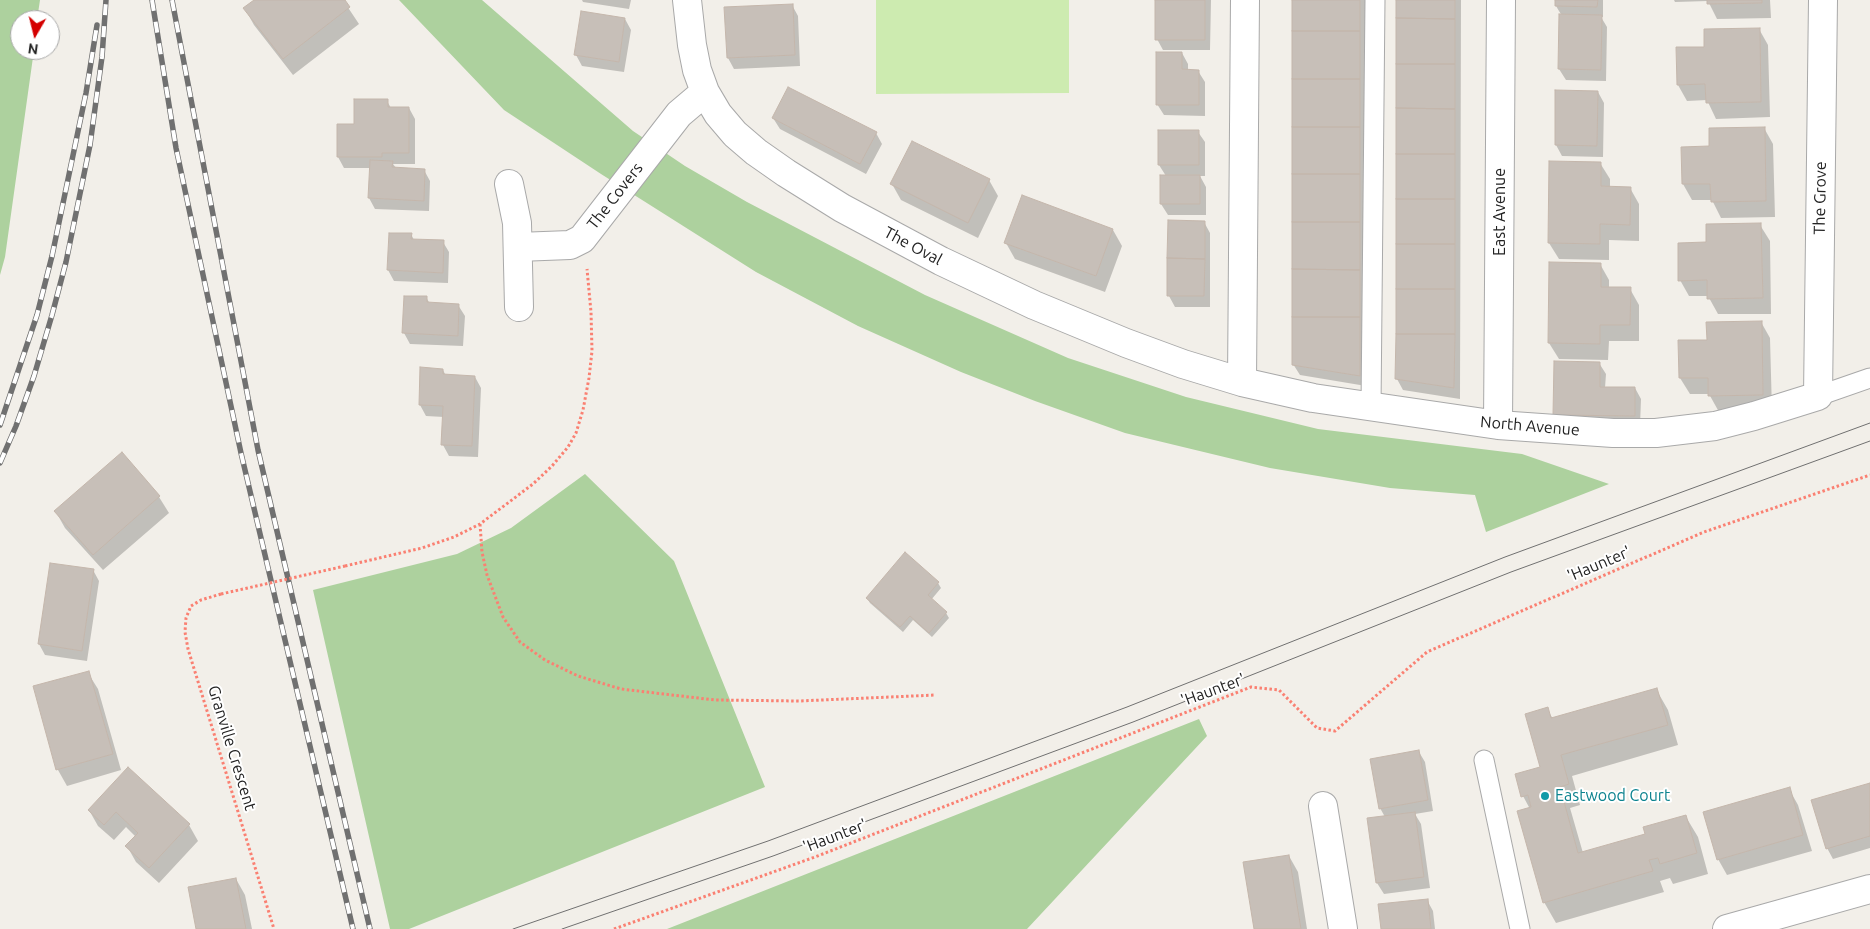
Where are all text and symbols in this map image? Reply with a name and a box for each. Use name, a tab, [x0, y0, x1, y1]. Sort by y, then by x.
north arrow	[10, 10, 60, 60]
text: N	[27, 40, 39, 58]
street label: The Covers	[583, 159, 647, 233]
street label: The Grove	[1810, 161, 1830, 235]
street label: East Avenue	[1490, 168, 1510, 256]
street label: The Oval	[881, 223, 945, 269]
street label: North Avenue	[1479, 412, 1581, 440]
street label: 'Haunter'	[1565, 542, 1633, 586]
street label: 'Haunter'	[1178, 670, 1248, 710]
street label: Granville Crescent	[204, 683, 260, 813]
place label: Eastwood Court	[1555, 786, 1670, 806]
marker: Eastwood Court	[1539, 790, 1551, 802]
street label: 'Haunter'	[801, 815, 869, 857]

